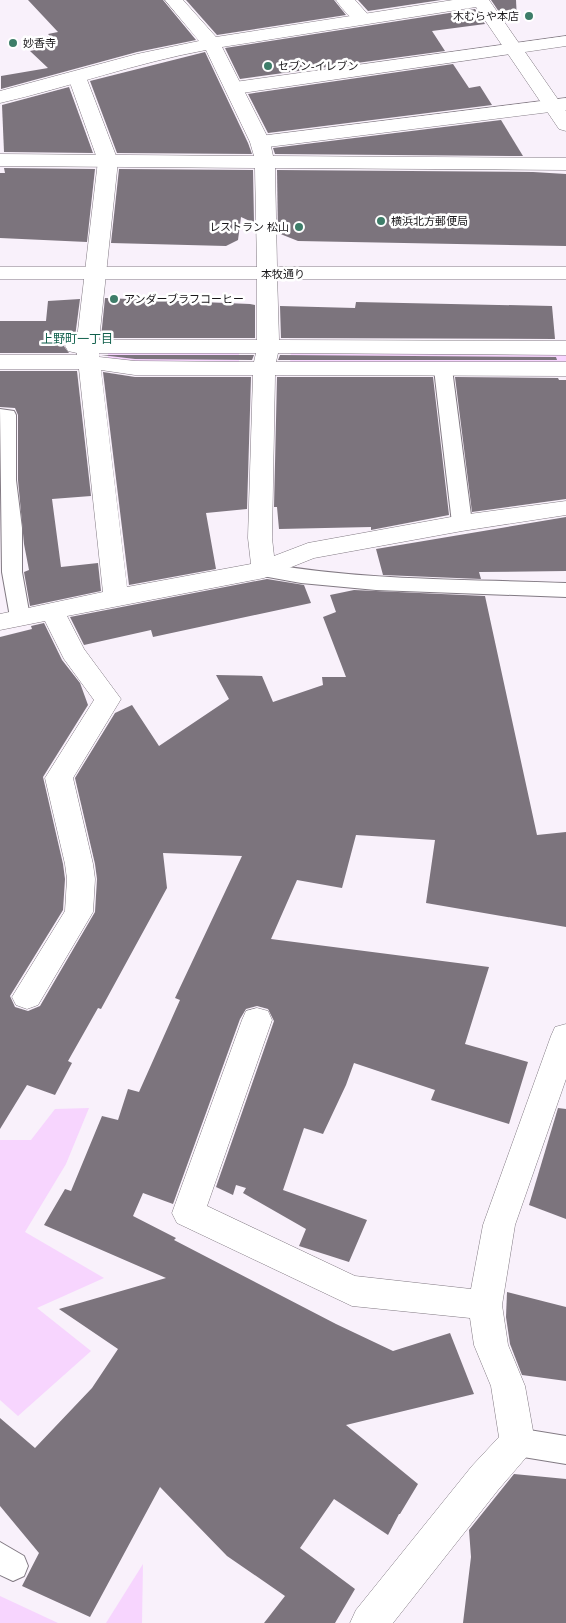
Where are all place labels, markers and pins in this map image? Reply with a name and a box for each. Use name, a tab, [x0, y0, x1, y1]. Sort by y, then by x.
place label: 木むらや本店	[453, 8, 519, 23]
marker: 木むらや本店	[523, 10, 535, 22]
place label: 妙香寺	[23, 35, 56, 50]
marker: 妙香寺	[7, 37, 19, 49]
place label: セブン-イレブン	[278, 58, 358, 73]
marker: セブン-イレブン	[262, 60, 274, 72]
place label: 横浜北方郵便局	[391, 213, 468, 228]
marker: 横浜北方郵便局	[375, 215, 387, 227]
place label: レストラン 松山	[209, 219, 289, 234]
marker: レストラン 松山	[293, 221, 305, 233]
place label: アンダーブラフコーヒー	[124, 291, 244, 306]
marker: アンダーブラフコーヒー	[108, 293, 120, 305]

